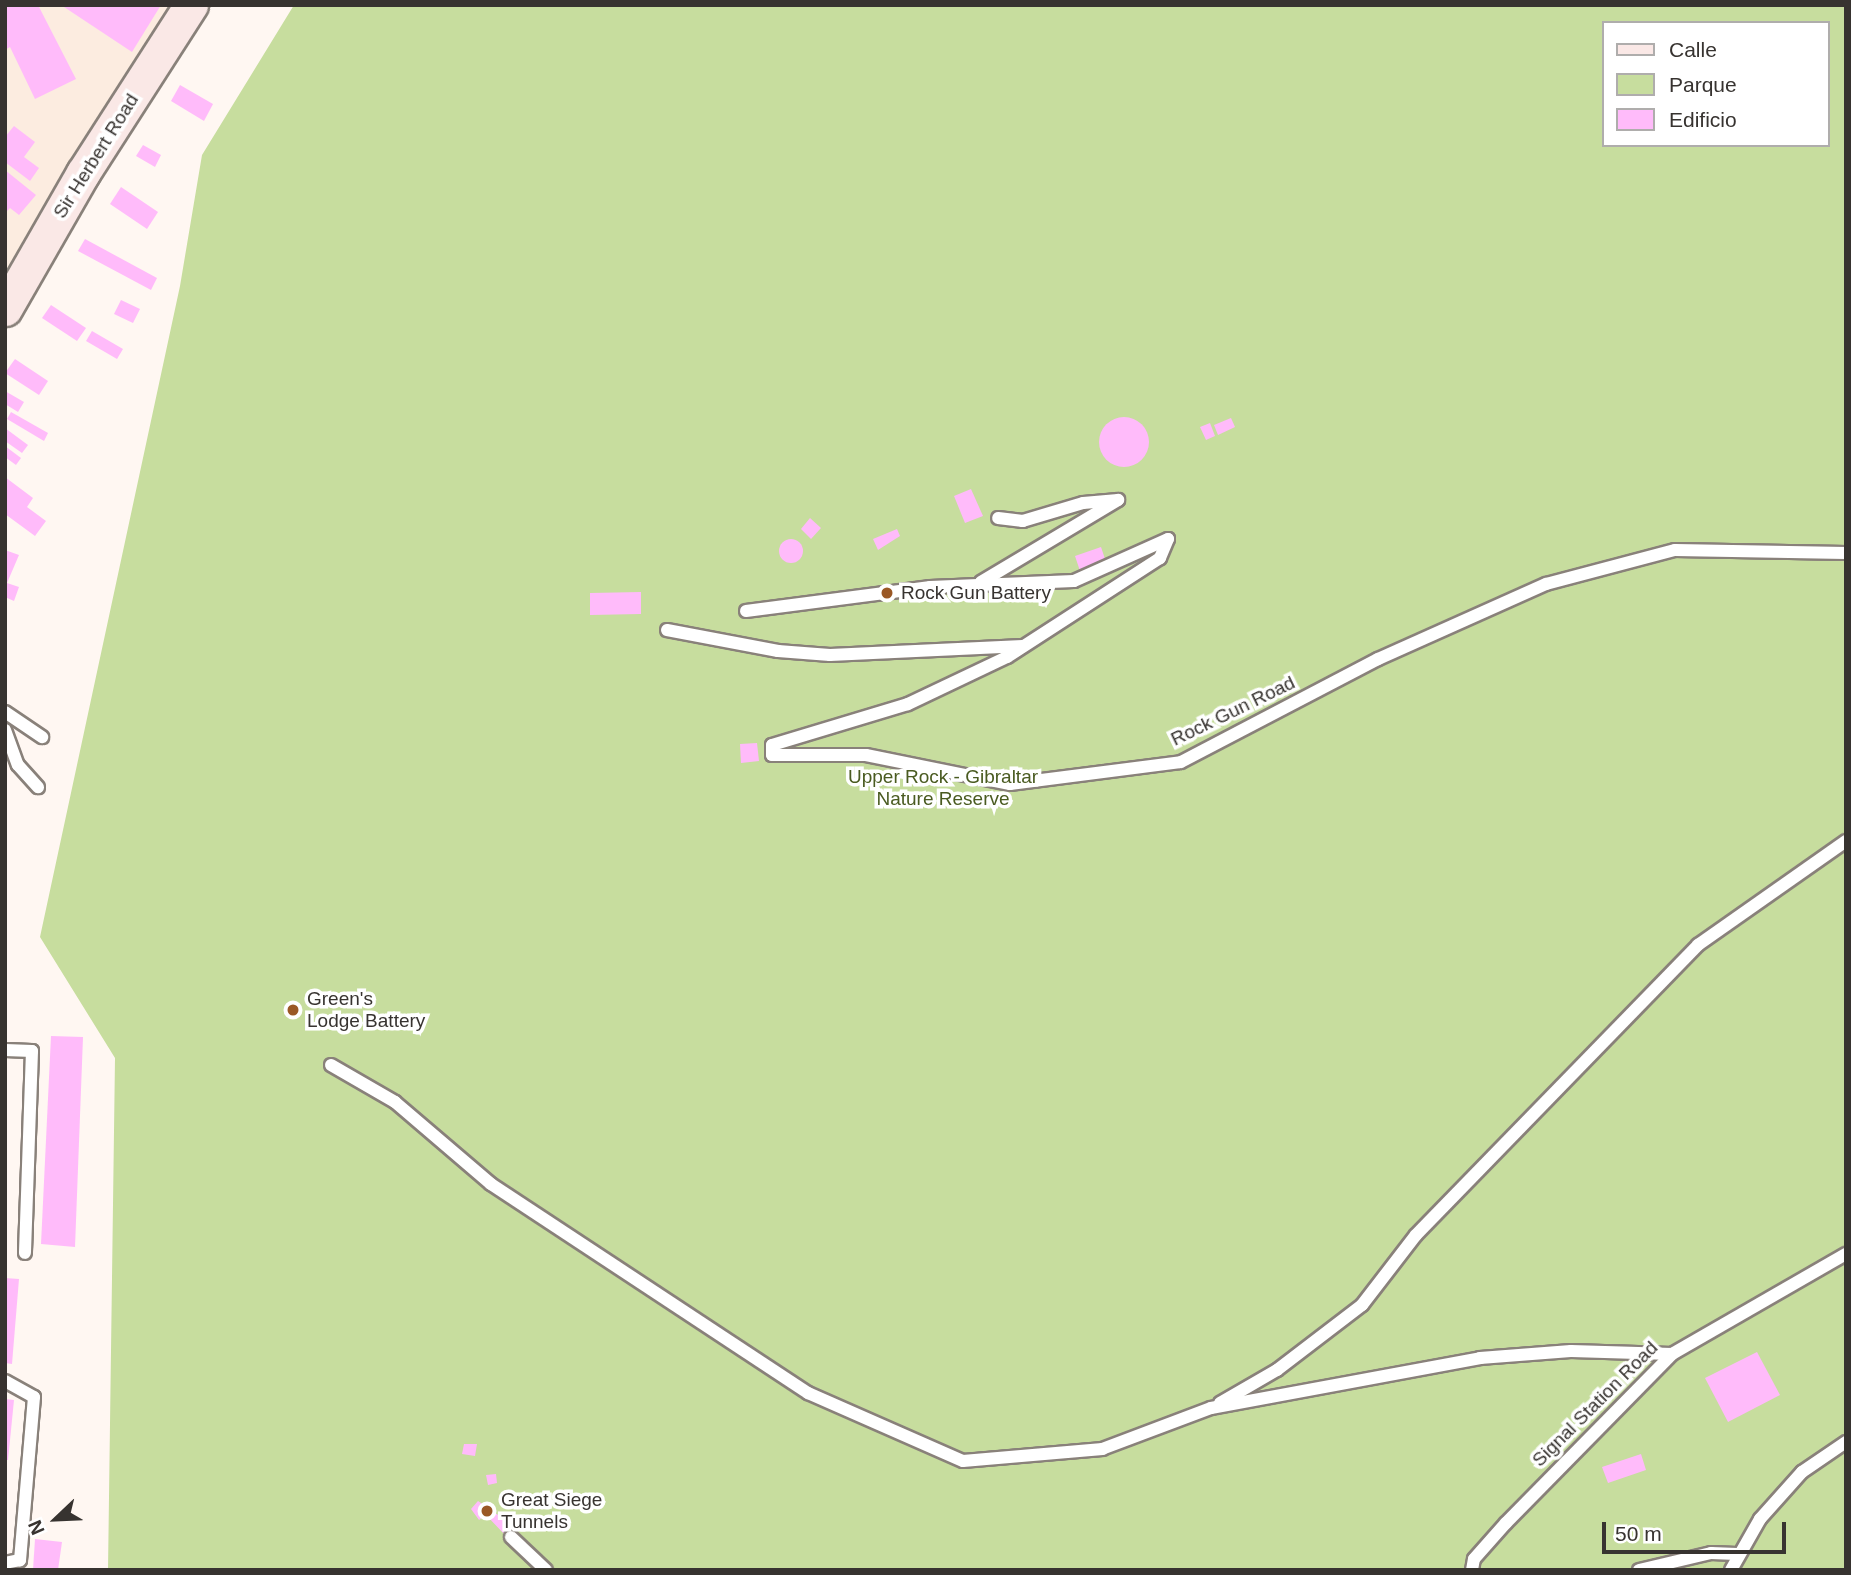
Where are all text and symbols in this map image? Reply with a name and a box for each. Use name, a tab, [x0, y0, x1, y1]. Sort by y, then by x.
legend	[1602, 21, 1830, 147]
text: Calle	[1669, 38, 1717, 61]
text: Parque	[1669, 73, 1737, 96]
street label: Sir Herbert Road	[49, 90, 143, 222]
text: Edificio	[1669, 108, 1737, 131]
place label: Rock Gun Battery	[901, 582, 1051, 604]
marker: Rock Gun Battery	[879, 585, 895, 601]
street label: Rock Gun Road	[1167, 671, 1299, 751]
park label: Upper Rock - Gibraltar Nature Reserve	[848, 766, 1038, 810]
place label: Green's Lodge Battery	[307, 988, 425, 1032]
marker: Green's Lodge Battery	[285, 1002, 301, 1018]
street label: Signal Station Road	[1528, 1337, 1662, 1471]
north arrow	[21, 1484, 91, 1554]
place label: Great Siege Tunnels	[501, 1489, 602, 1533]
marker: Great Siege Tunnels	[479, 1503, 495, 1519]
scale bar	[1606, 1508, 1790, 1552]
text: N	[24, 1517, 49, 1538]
text: 50 m	[1615, 1522, 1662, 1545]

